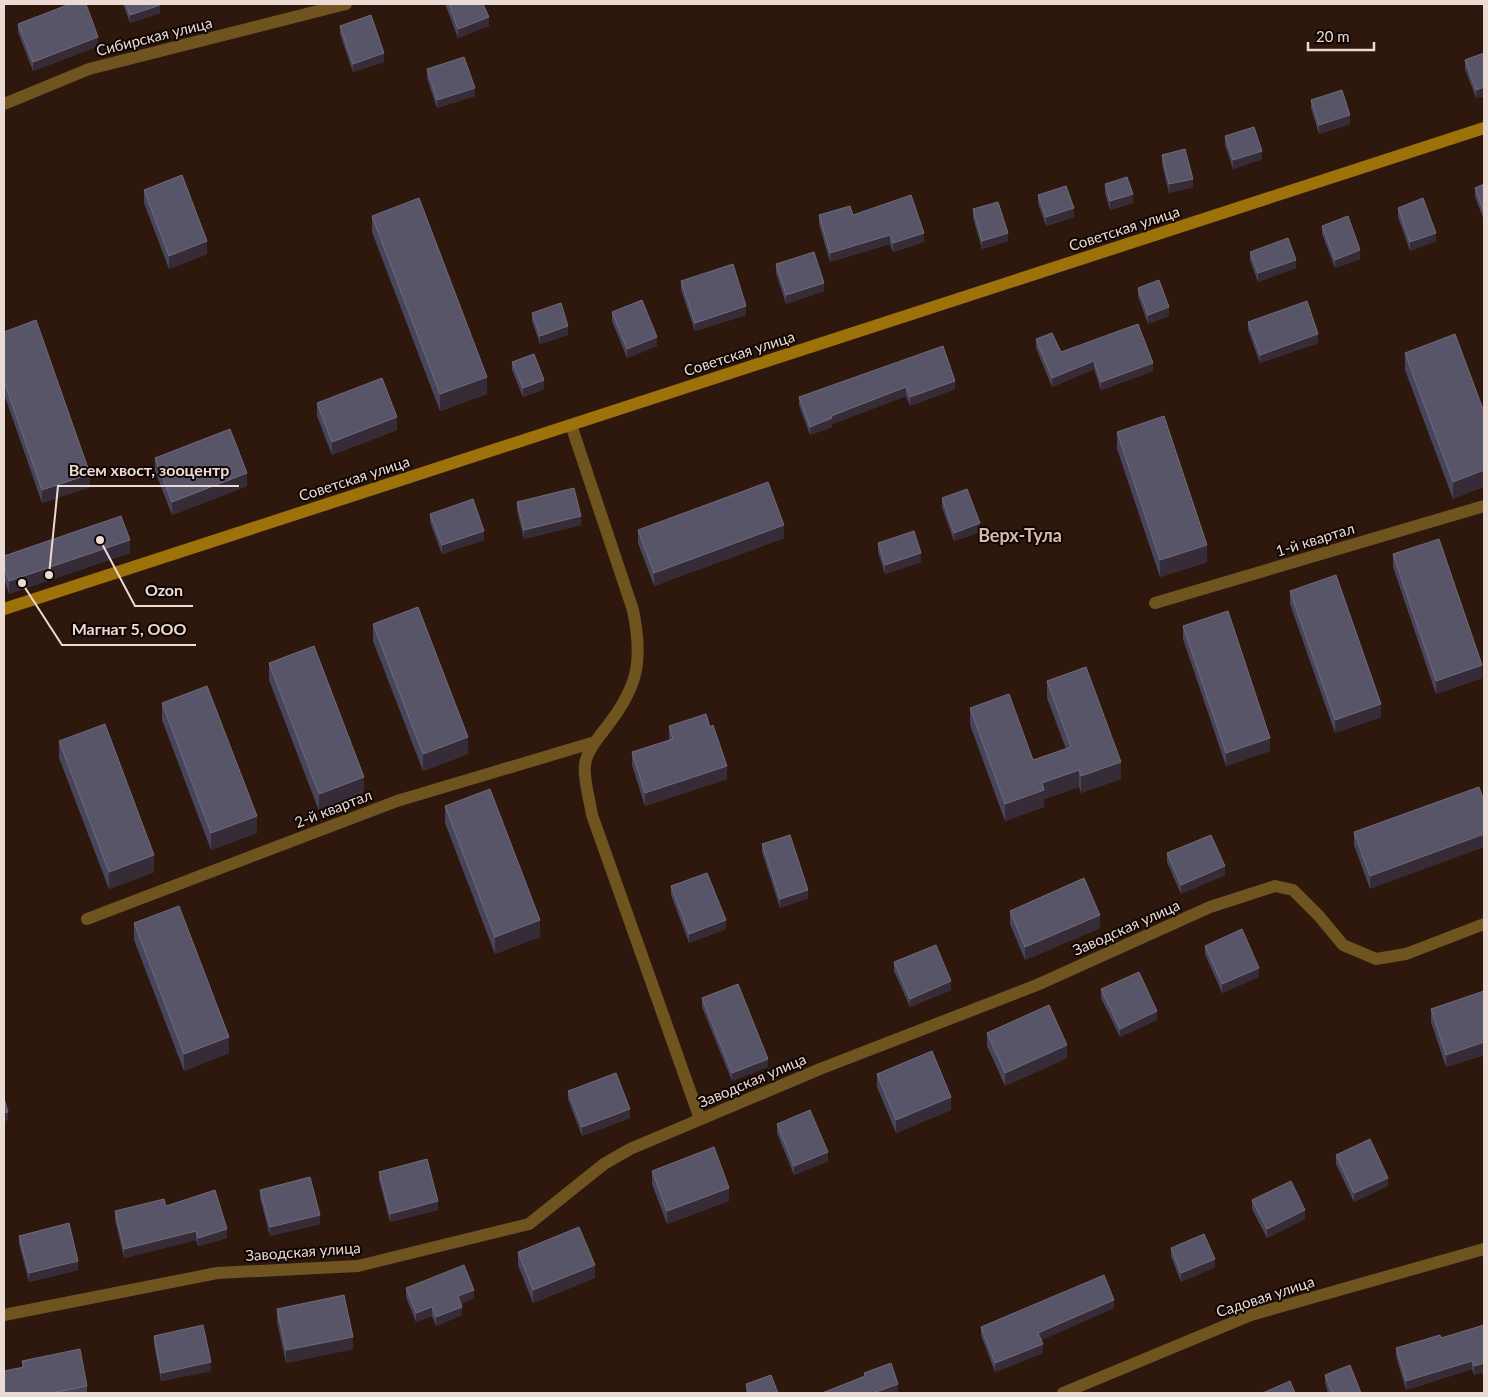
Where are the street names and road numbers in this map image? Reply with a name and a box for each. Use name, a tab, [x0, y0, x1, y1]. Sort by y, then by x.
street label: Сибирская улица	[94, 13, 214, 59]
street label: Советская улица	[1066, 202, 1182, 254]
street label: Советская улица	[681, 327, 797, 379]
street label: Советская улица	[296, 452, 412, 504]
street label: 1-й квартал	[1273, 519, 1357, 559]
street label: 2-й квартал	[292, 785, 374, 831]
street label: Заводская улица	[1070, 895, 1182, 959]
street label: Заводская улица	[695, 1049, 809, 1111]
street label: Заводская улица	[245, 1238, 361, 1264]
street label: Садовая улица	[1214, 1272, 1316, 1320]

